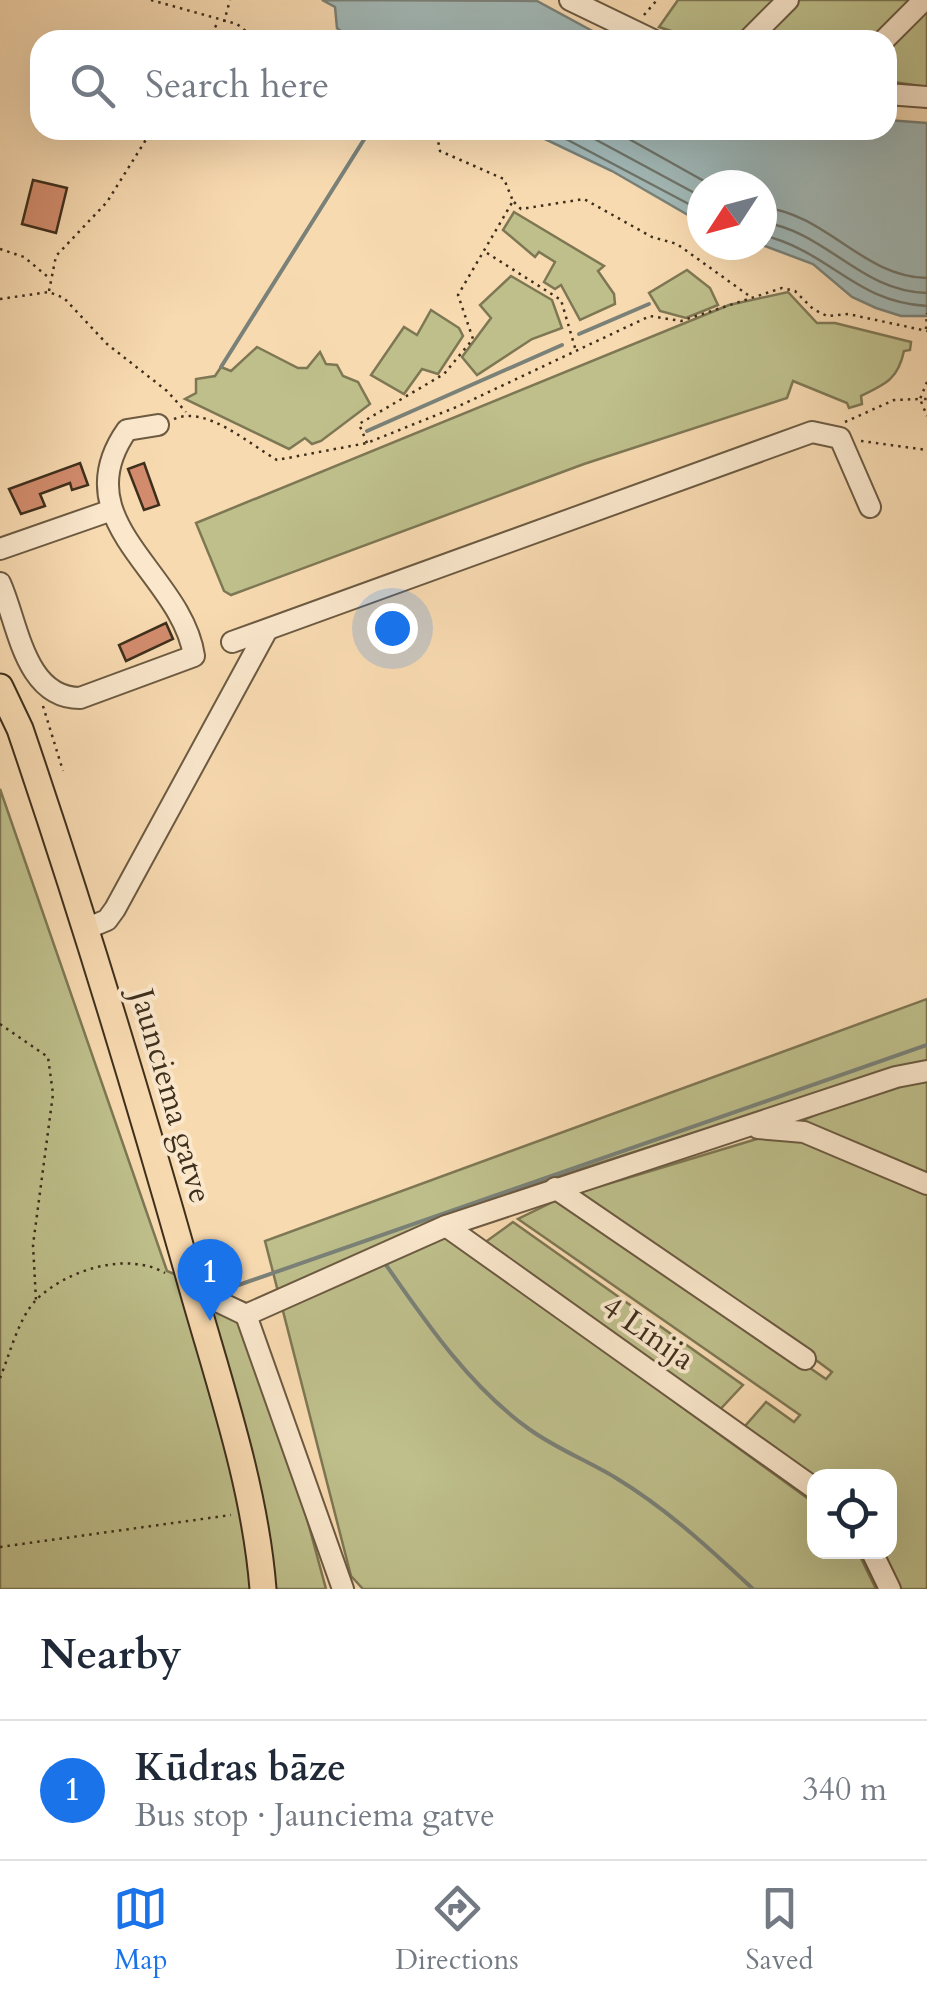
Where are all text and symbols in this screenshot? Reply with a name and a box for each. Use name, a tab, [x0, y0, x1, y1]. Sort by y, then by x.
search box	[30, 30, 897, 140]
icon: search	[65, 58, 120, 113]
text: Search here	[145, 59, 329, 111]
north arrow	[687, 170, 777, 260]
your location	[367, 603, 418, 654]
street label: Jaunciema gatve	[118, 980, 223, 1208]
pin: 1	[178, 1238, 242, 1321]
street label: 4 Līnija	[593, 1285, 703, 1381]
map controls	[807, 1469, 897, 1559]
button: locate	[807, 1469, 897, 1559]
text: Nearby	[40, 1626, 182, 1683]
text: Kūdras bāze	[135, 1742, 346, 1794]
text: 1	[64, 1768, 81, 1812]
text: 340 m	[802, 1768, 887, 1812]
text: Bus stop · Jaunciema gatve	[135, 1794, 495, 1838]
tab: Map	[113, 1881, 168, 1979]
tab: Directions	[395, 1881, 519, 1979]
tab: Saved	[746, 1881, 814, 1979]

